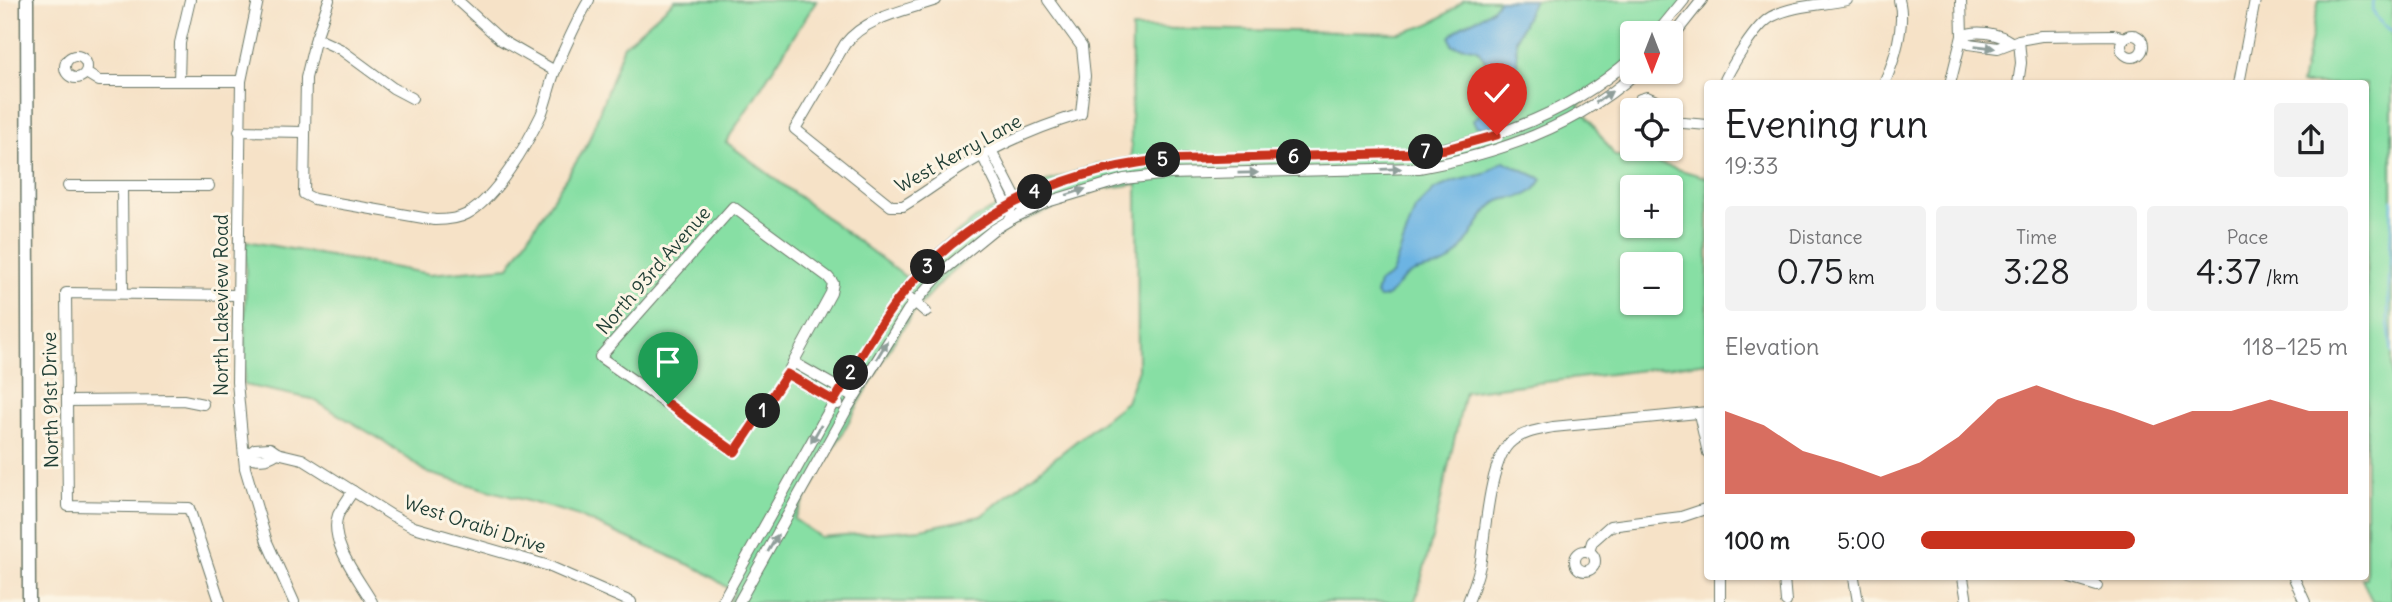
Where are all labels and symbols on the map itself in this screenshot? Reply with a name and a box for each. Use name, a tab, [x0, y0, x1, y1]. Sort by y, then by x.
north arrow	[1620, 21, 1684, 84]
one-way arrow	[1974, 41, 1996, 52]
pin	[1467, 63, 1527, 135]
one-way arrow	[1595, 90, 1613, 104]
street label: West Kerry Lane	[891, 108, 1025, 198]
pin: 7	[1408, 134, 1444, 170]
pin: 6	[1276, 140, 1312, 174]
pin: 5	[1146, 142, 1180, 178]
one-way arrow	[1381, 163, 1403, 174]
one-way arrow	[1237, 167, 1259, 178]
pin: 4	[1018, 174, 1052, 210]
one-way arrow	[1065, 186, 1086, 197]
street label: North 93rd Avenue	[591, 201, 715, 339]
street label: North Lakeview Road	[209, 214, 233, 396]
pin: 3	[911, 250, 946, 284]
street label: North 91st Drive	[37, 332, 63, 468]
pin	[638, 332, 698, 404]
one-way arrow	[876, 341, 889, 360]
pin: 2	[834, 356, 868, 390]
pin: 1	[746, 394, 780, 428]
one-way arrow	[810, 424, 822, 443]
street label: West Oraibi Drive	[401, 490, 549, 558]
one-way arrow	[767, 533, 779, 552]

